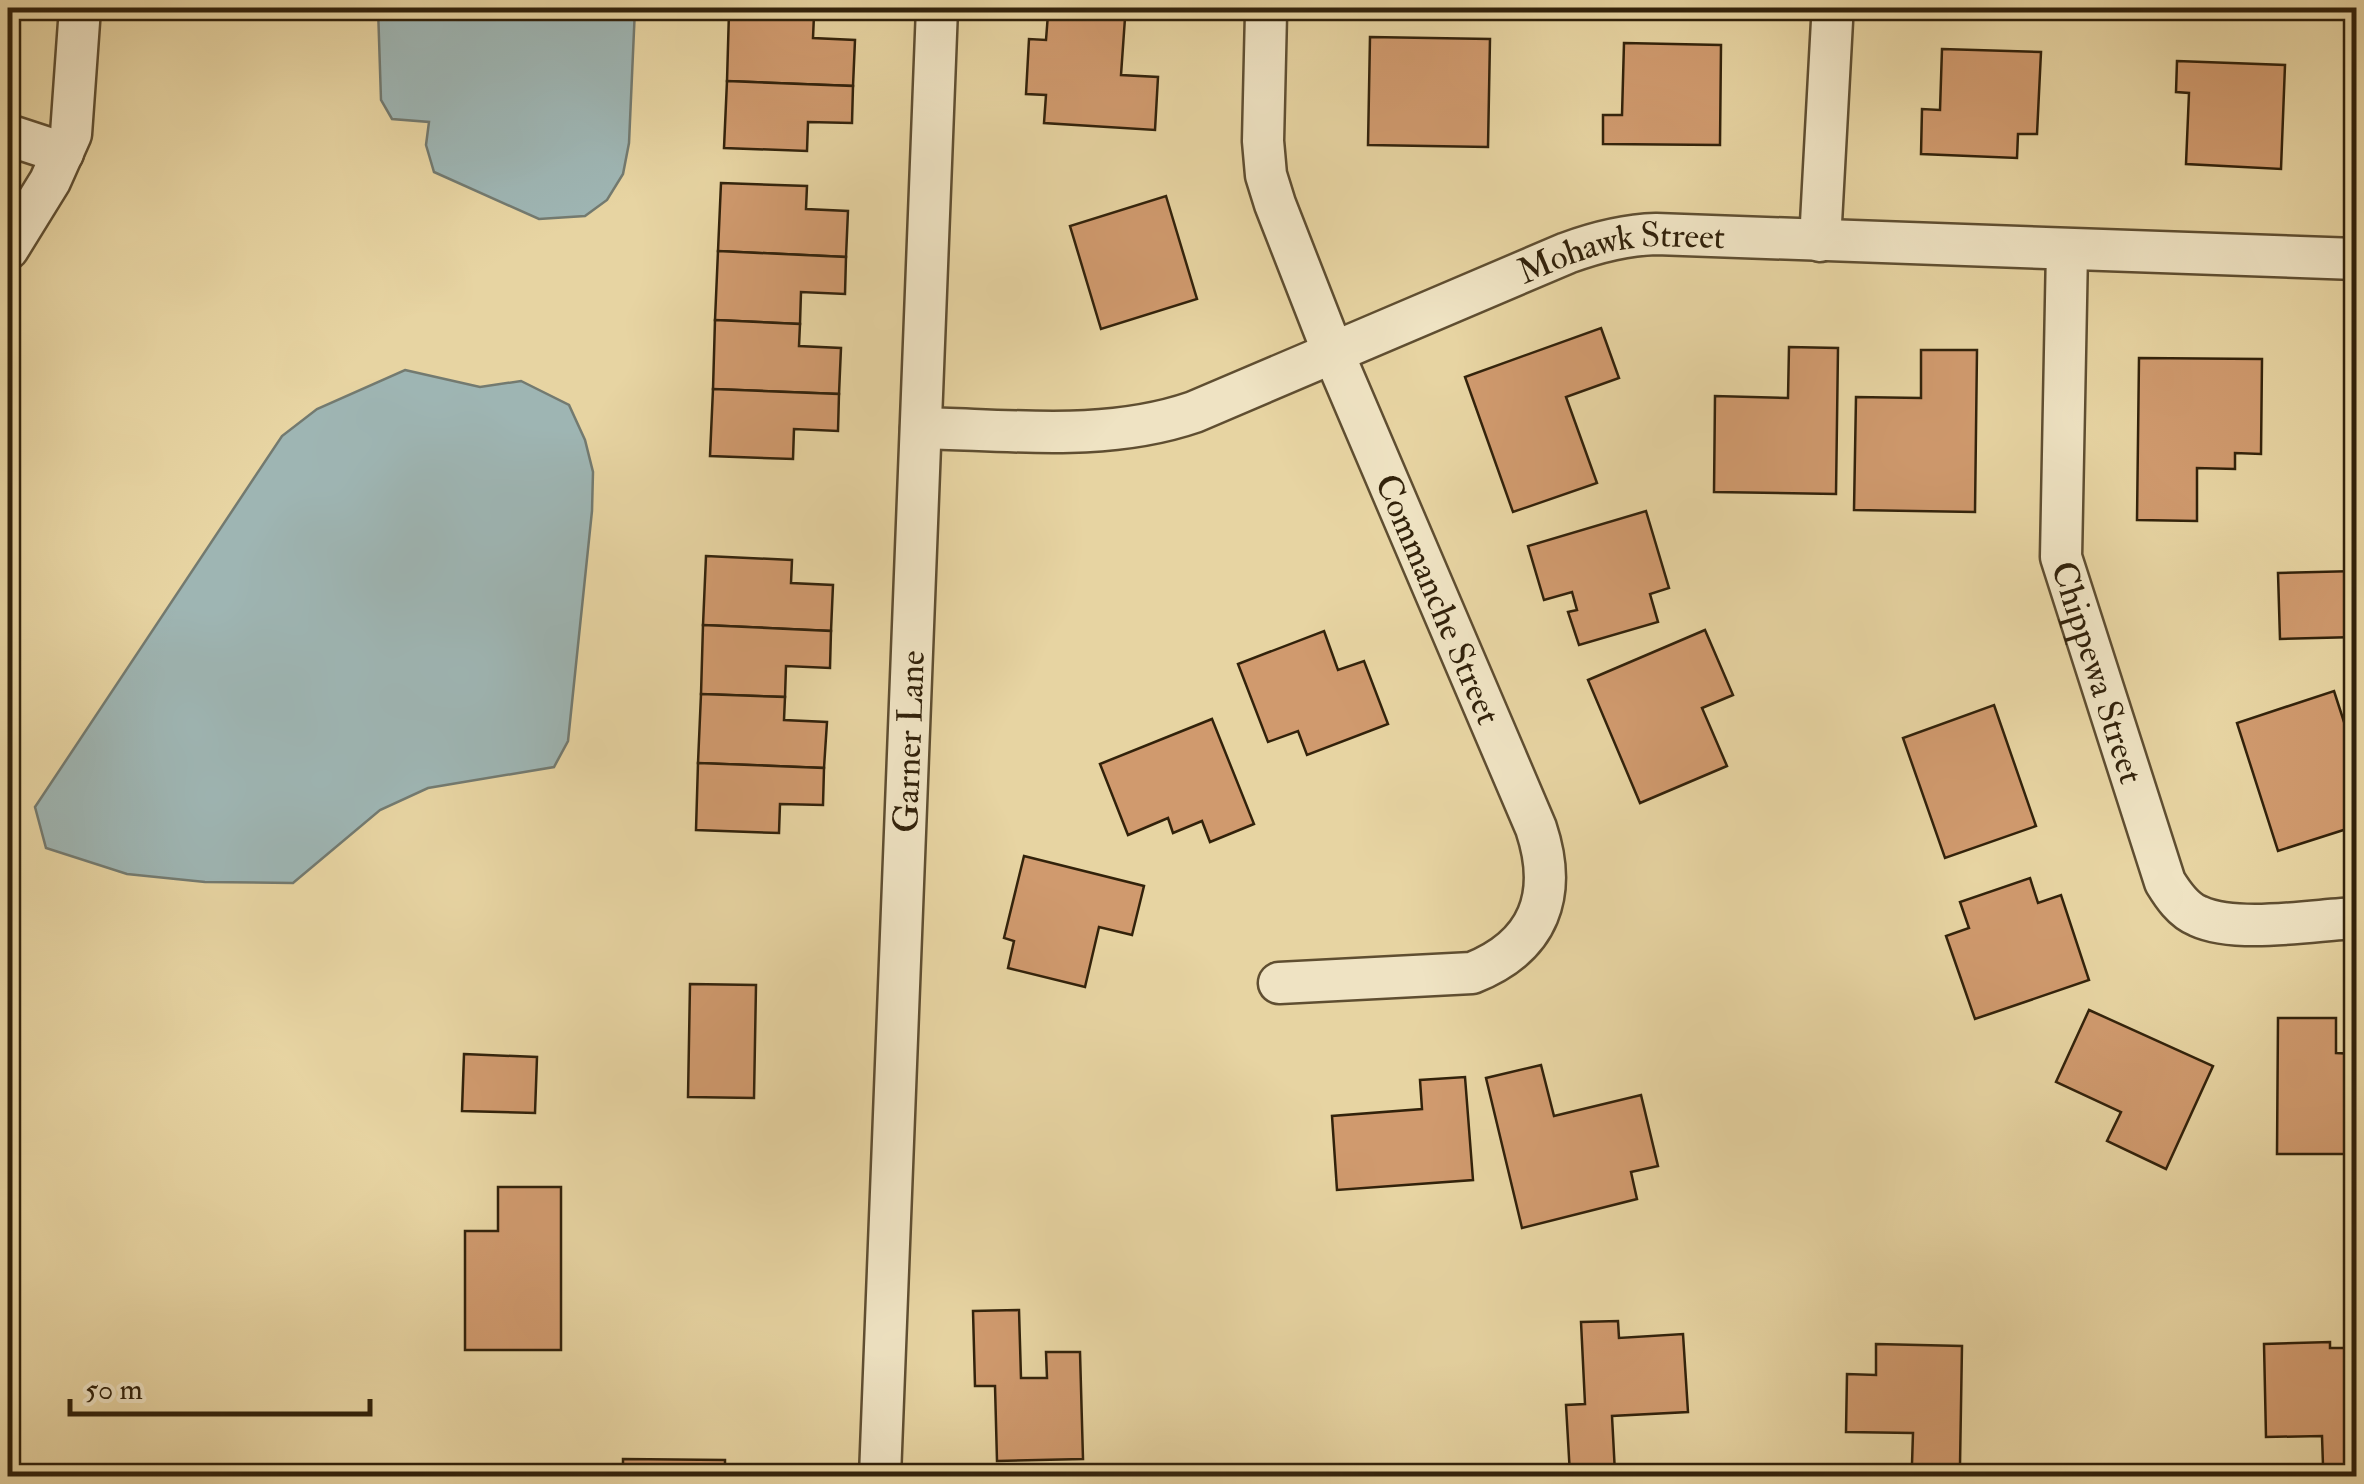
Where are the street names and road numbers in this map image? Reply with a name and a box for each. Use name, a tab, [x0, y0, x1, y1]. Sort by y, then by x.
street label: Mohawk Street	[1511, 213, 1726, 294]
street label: Commanche Street	[1365, 467, 1510, 731]
street label: Chippewa Street	[2041, 556, 2153, 789]
street label: Garner Lane	[884, 650, 935, 834]

